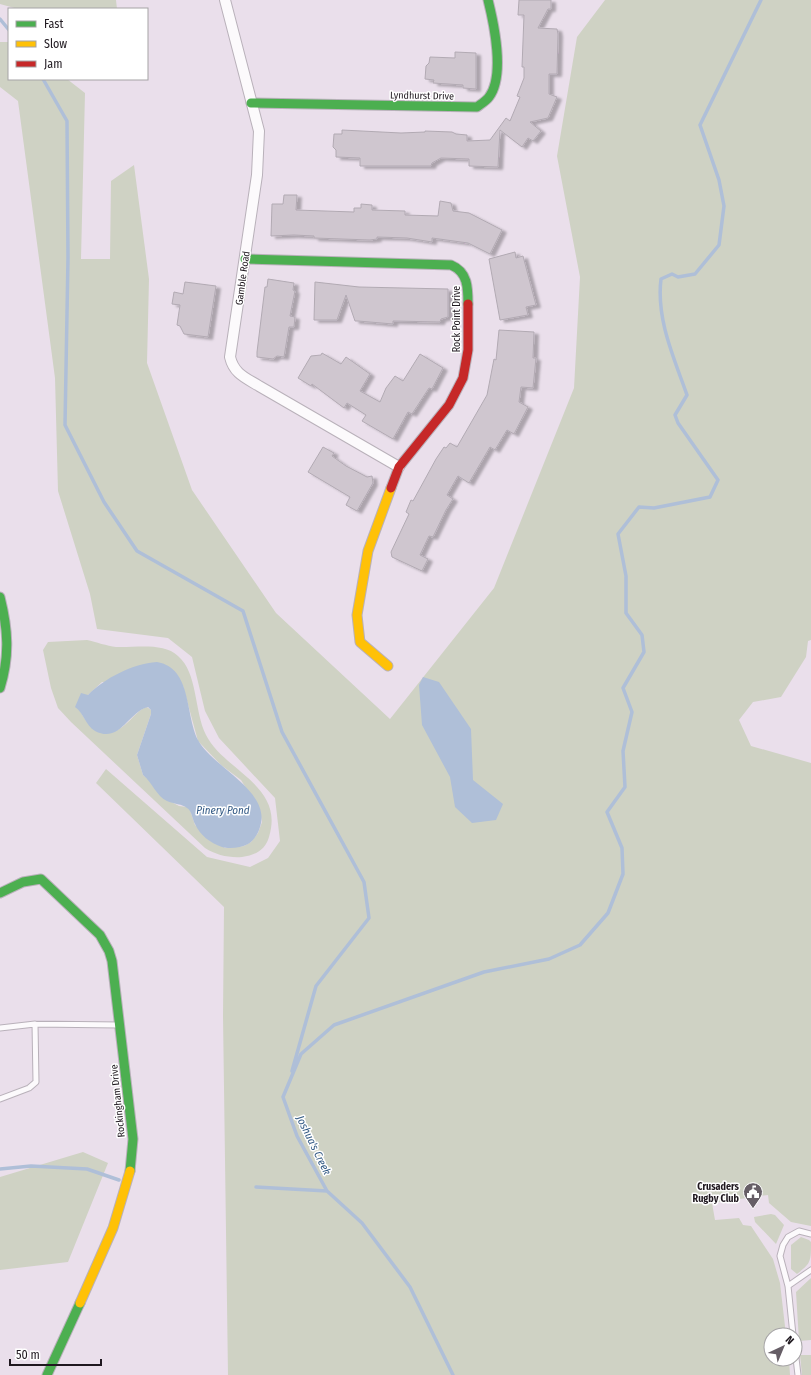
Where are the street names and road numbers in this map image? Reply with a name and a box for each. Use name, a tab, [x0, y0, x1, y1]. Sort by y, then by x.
street label: Lyndhurst Drive	[390, 89, 454, 103]
street label: Gamble Road	[233, 250, 253, 306]
street label: Rock Point Drive	[451, 286, 463, 352]
street label: Rockingham Drive	[108, 1064, 128, 1138]

